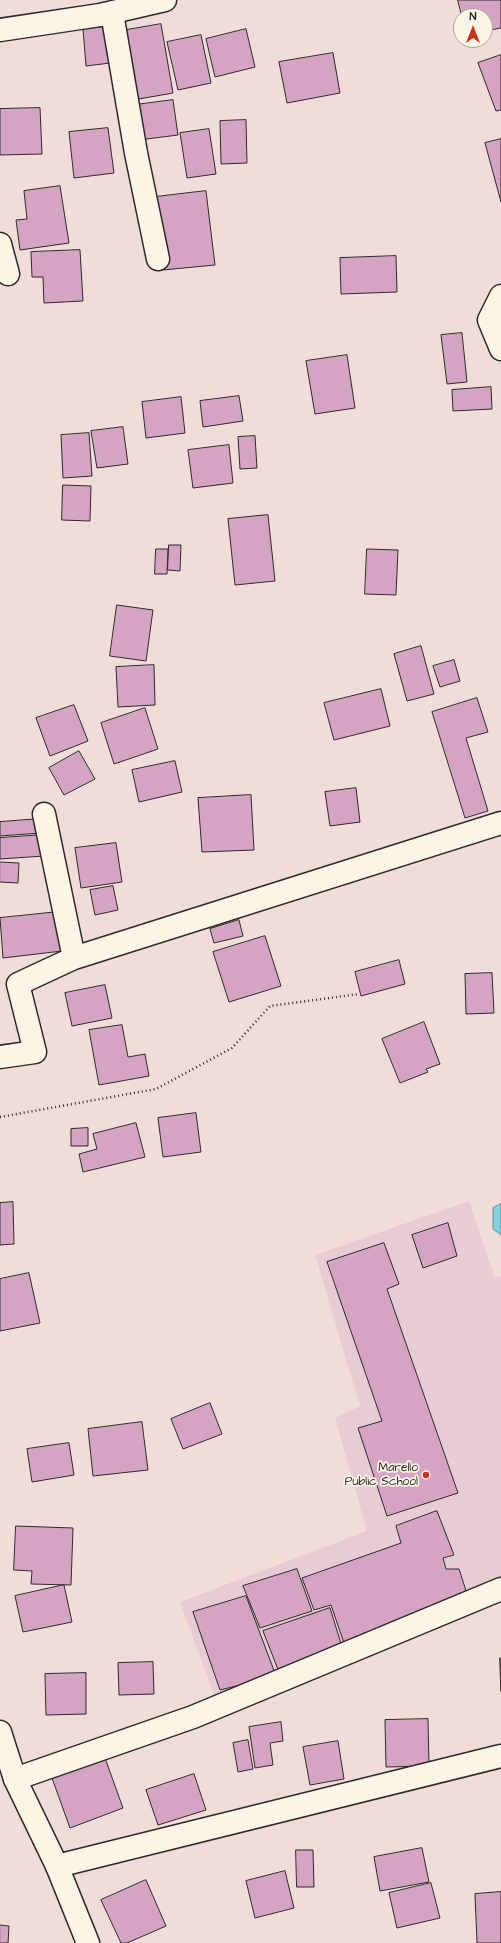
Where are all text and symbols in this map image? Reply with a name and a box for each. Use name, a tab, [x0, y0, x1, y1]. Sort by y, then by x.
north arrow	[453, 8, 493, 48]
text: N	[470, 9, 476, 24]
place label: Marello Public School	[345, 1461, 418, 1489]
marker: Marello Public School	[421, 1470, 431, 1480]

